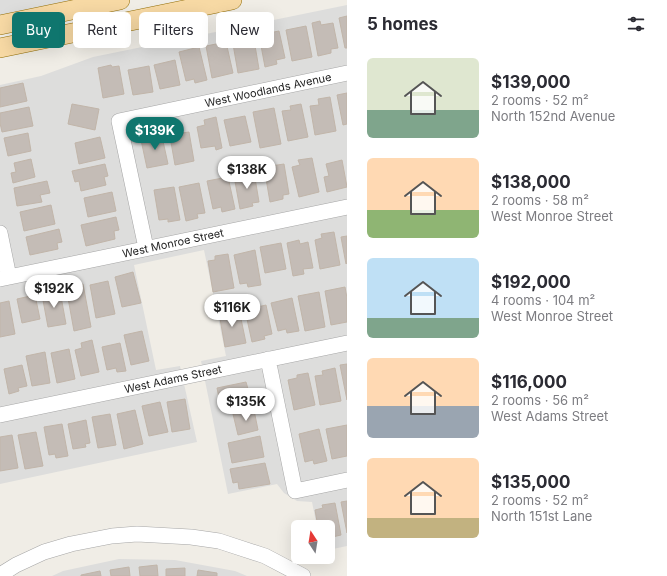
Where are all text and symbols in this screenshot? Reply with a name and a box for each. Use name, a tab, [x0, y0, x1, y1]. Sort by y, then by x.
chip: Buy	[12, 12, 65, 48]
chip: Rent	[73, 12, 131, 48]
chip: Filters	[139, 12, 208, 48]
chip: New	[216, 12, 274, 48]
icon: filters	[625, 13, 647, 35]
text: 5 homes	[367, 14, 438, 34]
street label: West Woodlands Avenue	[203, 70, 333, 110]
text: $139,000	[491, 72, 571, 92]
icon: home	[399, 74, 447, 122]
text: 2 rooms · 52 m²	[491, 92, 589, 108]
text: North 152nd Avenue	[491, 108, 615, 124]
pin: $139K	[127, 117, 183, 151]
text: $139K	[135, 122, 175, 138]
pin: $138K	[219, 156, 275, 190]
text: $138K	[227, 161, 267, 177]
text: $138,000	[491, 172, 571, 192]
icon: home	[399, 174, 447, 222]
text: 2 rooms · 58 m²	[491, 192, 589, 208]
text: West Monroe Street	[491, 208, 613, 224]
street label: West Monroe Street	[121, 225, 225, 261]
text: $192,000	[491, 272, 571, 292]
icon: home	[399, 274, 447, 322]
pin: $192K	[26, 275, 82, 309]
text: $192K	[34, 280, 74, 296]
text: 4 rooms · 104 m²	[491, 292, 595, 308]
pin: $116K	[204, 294, 260, 328]
text: $116K	[213, 299, 251, 315]
text: West Monroe Street	[491, 308, 613, 324]
street label: West Adams Street	[123, 362, 223, 396]
text: $116,000	[491, 372, 567, 392]
icon: home	[399, 374, 447, 422]
pin: $135K	[218, 388, 274, 422]
text: 2 rooms · 56 m²	[491, 392, 589, 408]
text: $135K	[226, 393, 266, 409]
text: West Adams Street	[491, 408, 608, 424]
text: $135,000	[491, 472, 570, 492]
icon: home	[399, 474, 447, 522]
text: 2 rooms · 52 m²	[491, 492, 589, 508]
text: North 151st Lane	[491, 508, 592, 524]
north arrow	[291, 520, 335, 564]
map controls	[291, 520, 335, 564]

